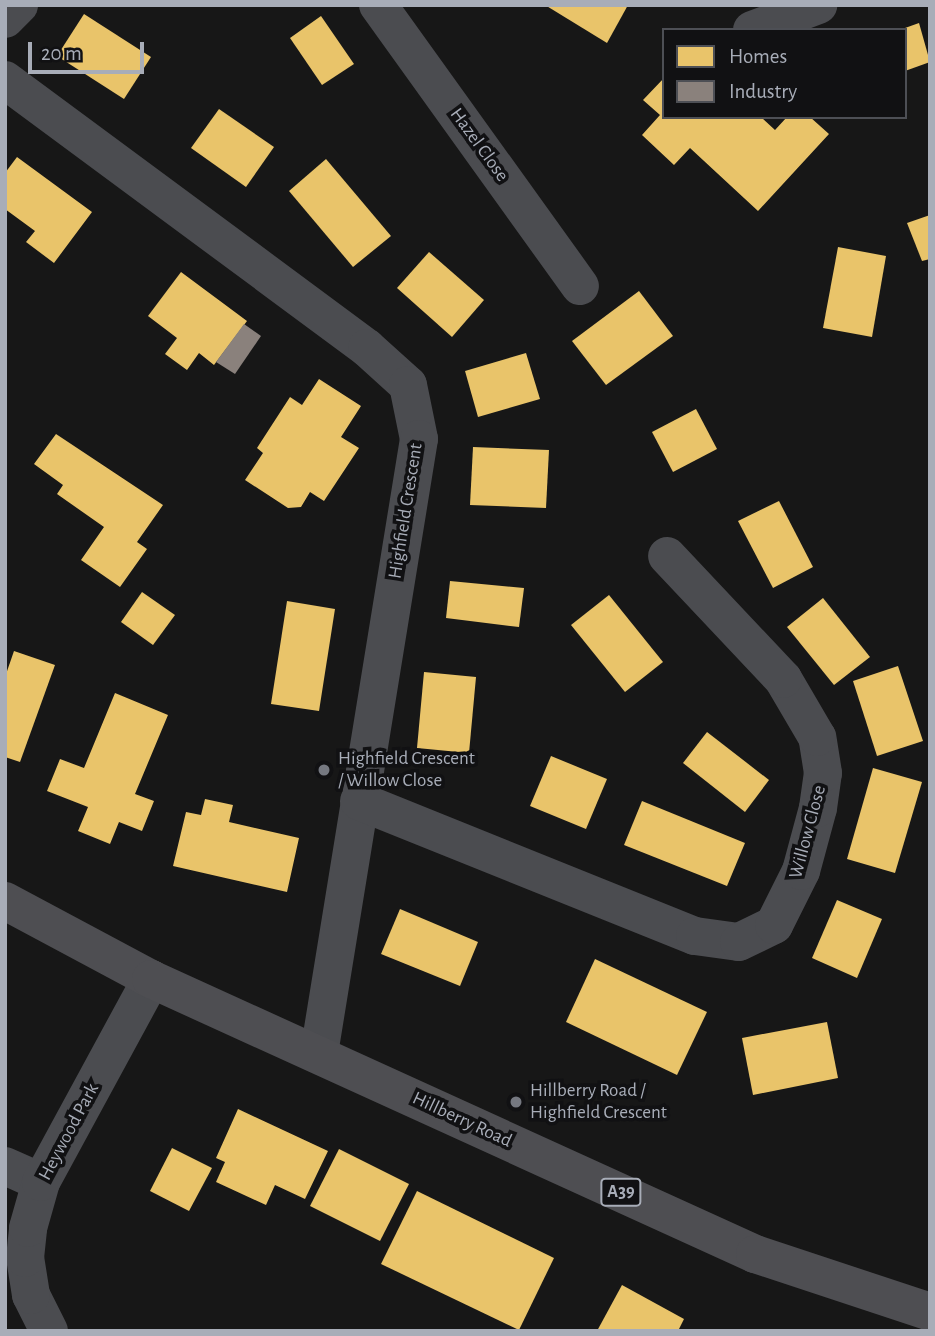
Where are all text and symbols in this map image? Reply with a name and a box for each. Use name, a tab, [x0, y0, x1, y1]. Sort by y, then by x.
scale bar	[32, 28, 147, 72]
legend	[662, 28, 907, 119]
text: 20 m	[41, 43, 82, 64]
text: Homes	[729, 46, 787, 67]
text: Industry	[729, 81, 797, 102]
street label: Hazel Close	[445, 104, 513, 186]
street label: Highfield Crescent	[384, 442, 428, 580]
place label: Highfield Crescent / Willow Close	[338, 748, 475, 792]
marker: Highfield Crescent / Willow Close	[316, 762, 332, 778]
street label: Willow Close	[785, 783, 831, 881]
street label: Heywood Park	[34, 1080, 104, 1184]
place label: Hillberry Road / Highfield Crescent	[530, 1080, 667, 1124]
street label: Hillberry Road	[409, 1087, 515, 1153]
marker: Hillberry Road / Highfield Crescent	[508, 1094, 524, 1110]
road number: A39	[600, 1177, 642, 1206]

